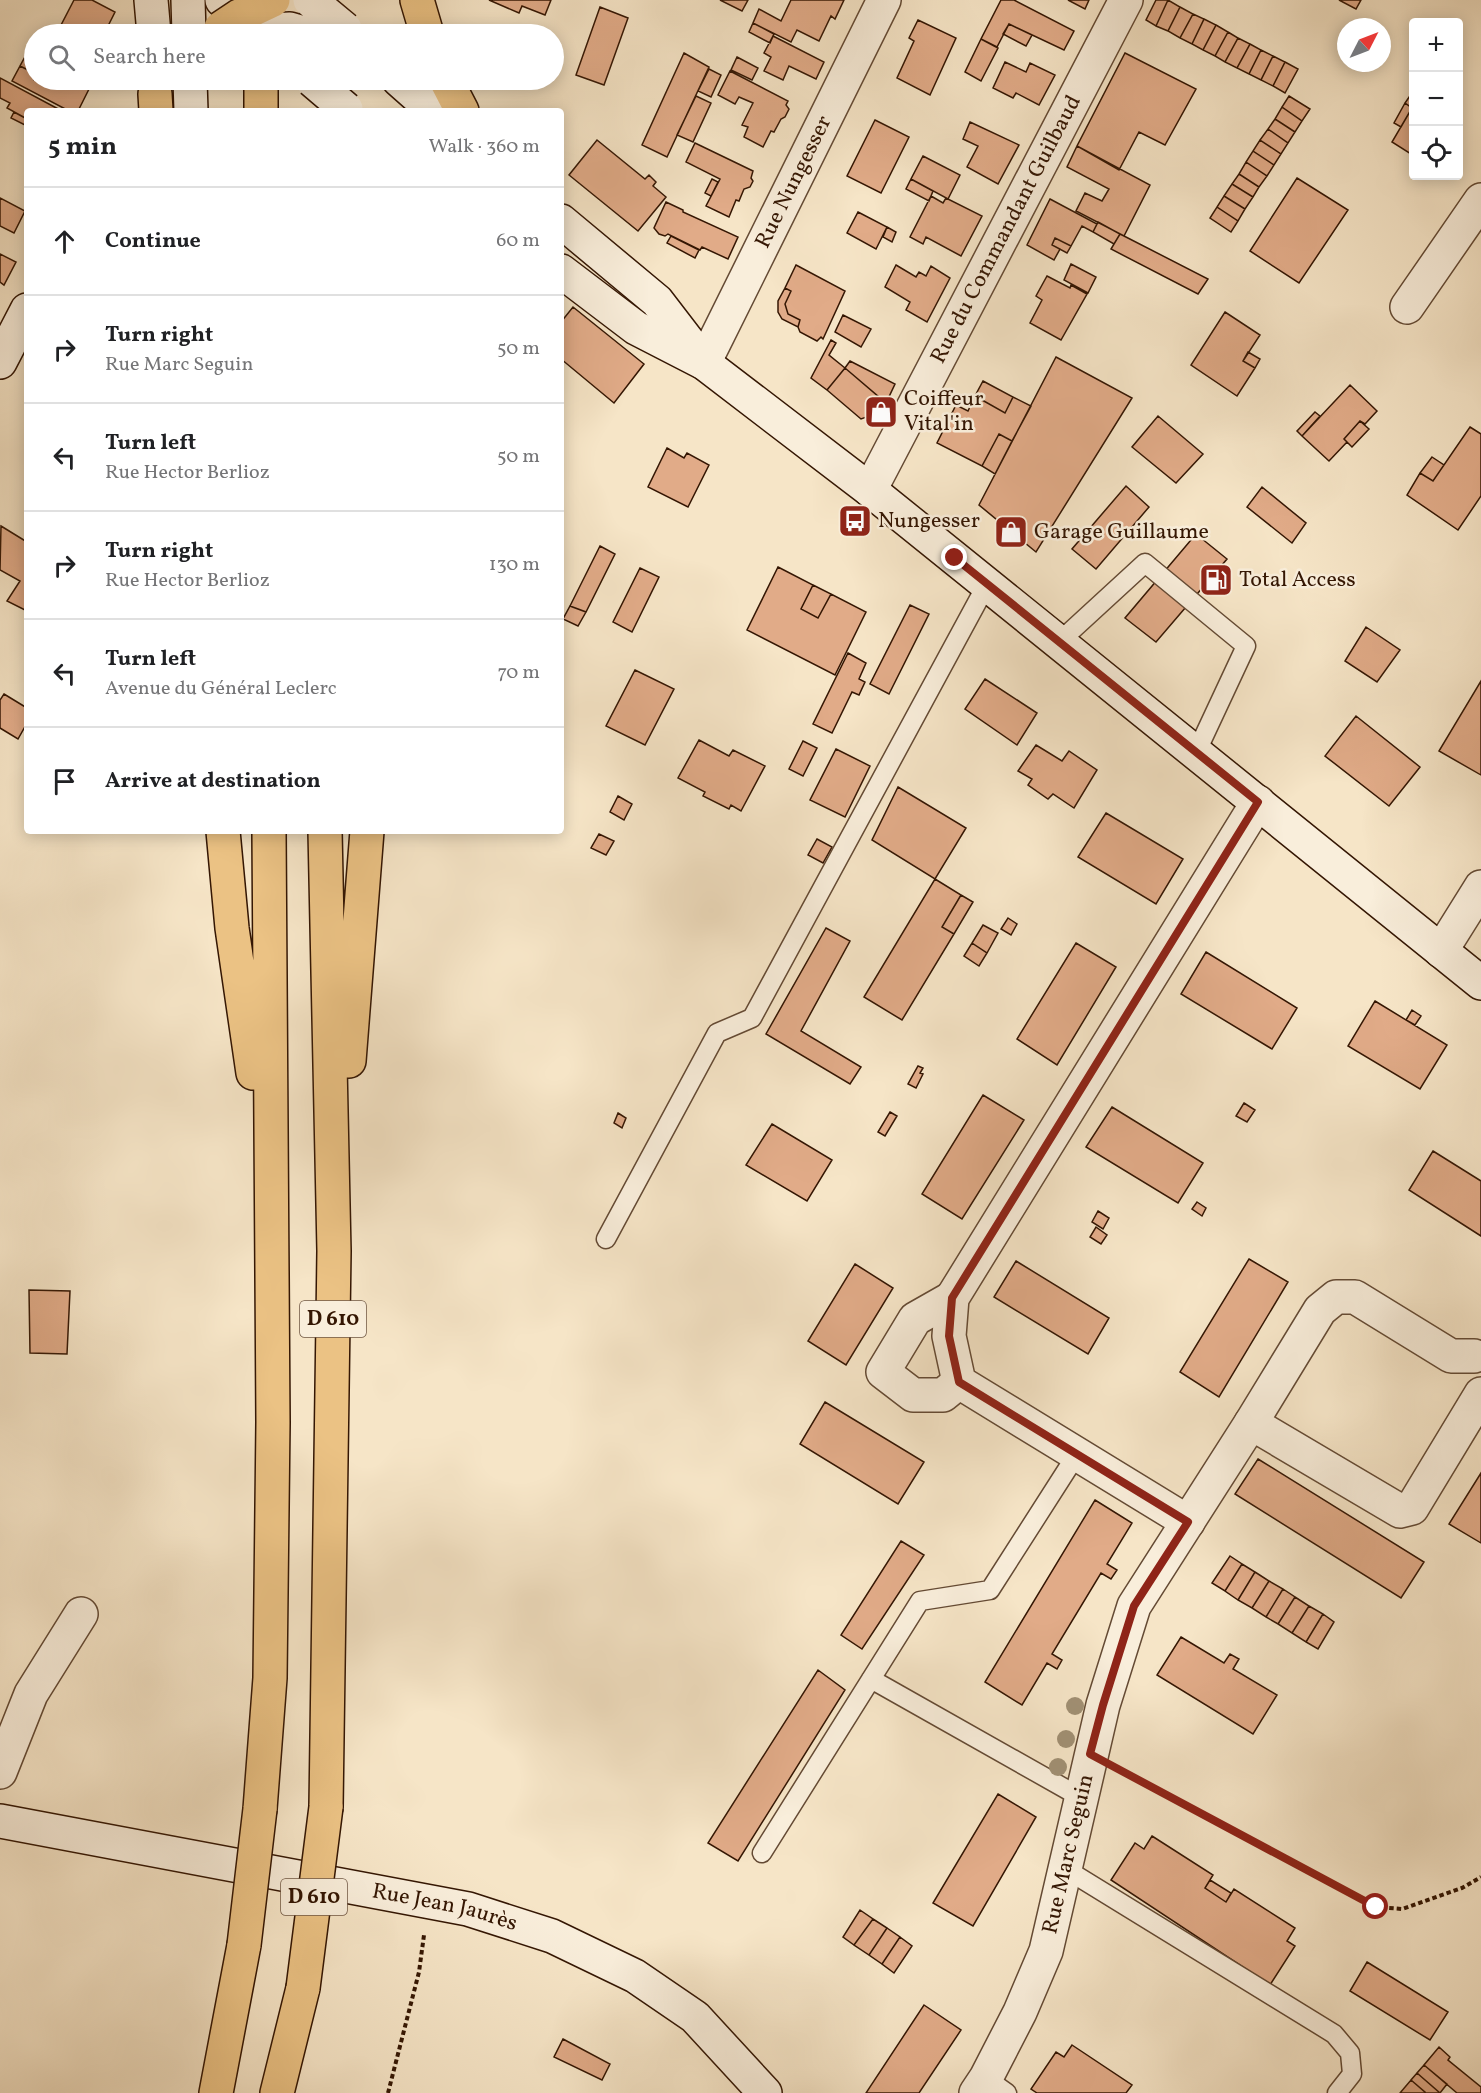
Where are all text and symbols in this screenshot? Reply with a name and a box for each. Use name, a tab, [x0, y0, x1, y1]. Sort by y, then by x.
north arrow	[1337, 18, 1391, 72]
map controls	[1409, 18, 1463, 180]
button: +	[1409, 18, 1463, 72]
search box	[24, 24, 564, 90]
icon: search	[45, 41, 78, 74]
text: Search here	[93, 42, 206, 73]
button: −	[1409, 72, 1463, 126]
street label: Rue du Commandant Guilbaud	[923, 90, 1089, 369]
street label: Rue Nungesser	[748, 110, 840, 254]
button: locate	[1409, 126, 1463, 180]
text: 5 min	[48, 129, 117, 165]
text: Walk · 360 m	[428, 133, 540, 161]
icon: ahead	[48, 225, 81, 258]
text: Continue	[105, 226, 201, 257]
text: 60 m	[496, 227, 540, 255]
text: Turn right	[105, 320, 213, 351]
icon: right	[48, 333, 81, 366]
text: 50 m	[497, 335, 540, 363]
text: Rue Marc Seguin	[105, 351, 253, 379]
place label: Coiffeur Vital'in	[904, 384, 983, 440]
shop icon: Coiffeur Vital'in	[863, 394, 899, 430]
text: Turn left	[105, 428, 196, 459]
icon: left	[48, 441, 81, 474]
text: 50 m	[497, 443, 540, 471]
text: Rue Hector Berlioz	[105, 459, 270, 487]
bus stop icon: Nungesser	[837, 503, 873, 539]
place label: Nungesser	[878, 506, 980, 537]
shop icon: Garage Guillaume	[993, 514, 1029, 550]
place label: Garage Guillaume	[1034, 517, 1209, 548]
text: Turn right	[105, 536, 213, 567]
route end	[941, 544, 967, 570]
icon: right	[48, 549, 81, 582]
text: 130 m	[489, 551, 540, 579]
fuel station icon: Total Access	[1198, 562, 1234, 598]
place label: Total Access	[1239, 565, 1356, 596]
text: Rue Hector Berlioz	[105, 567, 270, 595]
text: Turn left	[105, 644, 196, 675]
icon: left	[48, 657, 81, 690]
text: 70 m	[497, 659, 540, 687]
text: Avenue du Général Leclerc	[105, 675, 337, 703]
icon: arrive	[48, 765, 81, 798]
text: Arrive at destination	[105, 766, 321, 797]
road number: D 610	[300, 1301, 366, 1337]
street label: Rue Marc Seguin	[1035, 1771, 1102, 1937]
street label: Rue Jean Jaurès	[369, 1876, 521, 1939]
road number: D 610	[281, 1879, 347, 1915]
route start	[1362, 1893, 1388, 1919]

